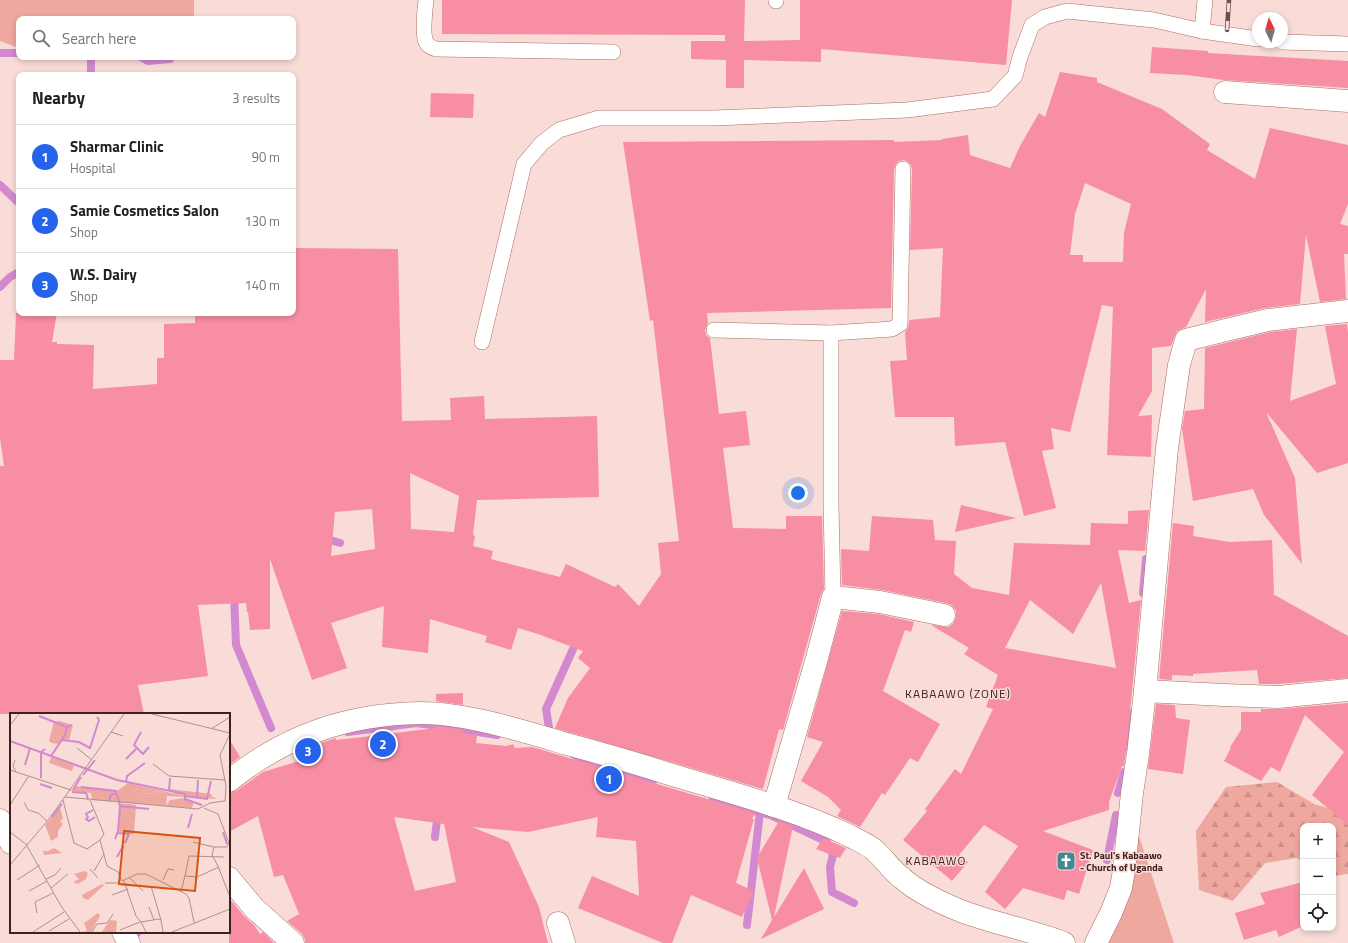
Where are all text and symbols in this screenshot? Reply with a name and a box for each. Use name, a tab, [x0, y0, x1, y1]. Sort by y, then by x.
north arrow	[1252, 12, 1288, 48]
search box	[16, 16, 296, 60]
icon: search	[30, 27, 52, 49]
text: Search here	[62, 27, 136, 50]
text: Nearby	[32, 85, 85, 111]
text: 3 results	[232, 88, 280, 108]
text: Sharmar Clinic	[70, 135, 164, 158]
text: 1	[41, 147, 49, 167]
text: 90 m	[252, 147, 280, 167]
text: Hospital	[70, 158, 115, 178]
text: Samie Cosmetics Salon	[70, 199, 219, 222]
text: 2	[41, 211, 49, 231]
text: 130 m	[244, 211, 280, 231]
text: Shop	[70, 222, 98, 242]
text: W.S. Dairy	[70, 263, 137, 286]
text: 3	[41, 275, 49, 295]
text: 140 m	[244, 275, 280, 295]
text: Shop	[70, 286, 98, 306]
your location	[788, 483, 808, 503]
district label: KABAAWO (ZONE)	[905, 684, 1011, 703]
inset map	[10, 713, 230, 933]
pin: 2	[370, 729, 396, 759]
pin: 3	[295, 736, 321, 766]
pin: 1	[596, 764, 622, 794]
map controls	[1300, 823, 1336, 931]
button: +	[1300, 823, 1336, 859]
place label: St. Paul's Kabaawo - Church of Uganda	[1080, 848, 1163, 875]
church icon: St. Paul's Kabaawo - Church of Uganda	[1055, 850, 1077, 872]
district label: KABAAWO	[906, 851, 966, 870]
button: −	[1300, 859, 1336, 895]
button: locate	[1300, 895, 1336, 931]

